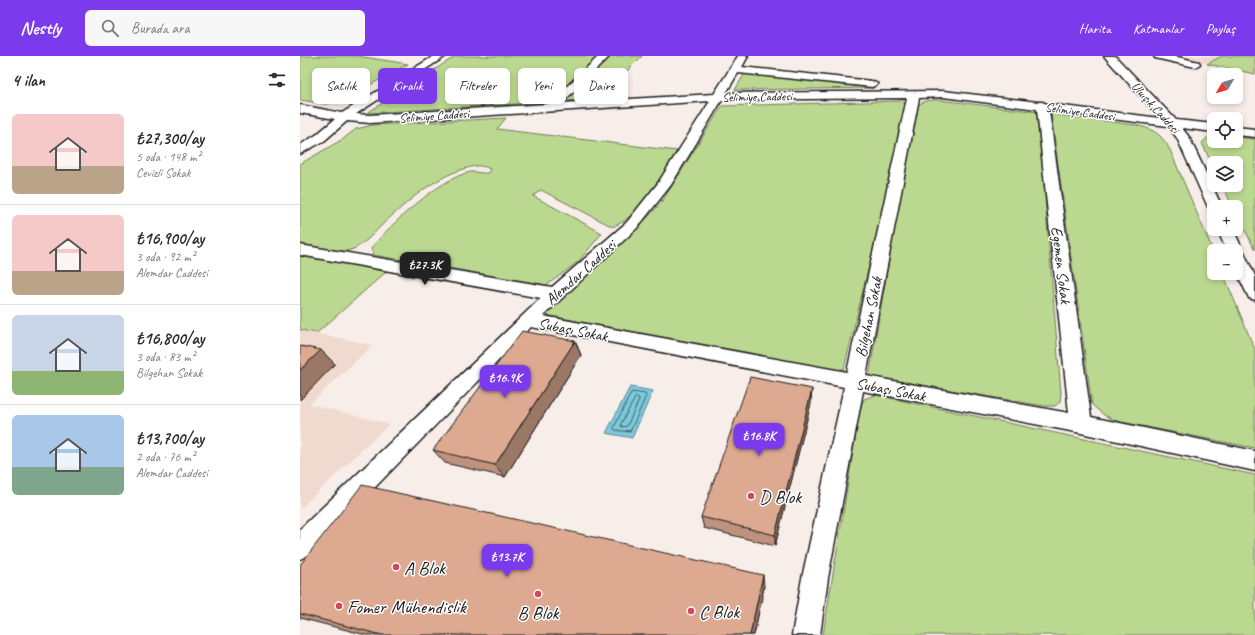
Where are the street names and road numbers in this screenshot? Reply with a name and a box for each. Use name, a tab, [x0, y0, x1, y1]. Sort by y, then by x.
street label: Uluışık Caddesi	[1128, 79, 1184, 138]
street label: Selimiye Caddesi	[722, 88, 794, 106]
street label: Selimiye Caddesi	[1044, 99, 1117, 125]
street label: Selimiye Caddesi	[399, 105, 471, 126]
street label: Egemen Sokak	[1046, 225, 1076, 306]
street label: Alemdar Caddesi	[541, 234, 622, 310]
street label: Bilgehan Sokak	[851, 274, 887, 359]
street label: Subaşı Sokak	[536, 313, 610, 347]
street label: Subaşı Sokak	[854, 373, 928, 407]

